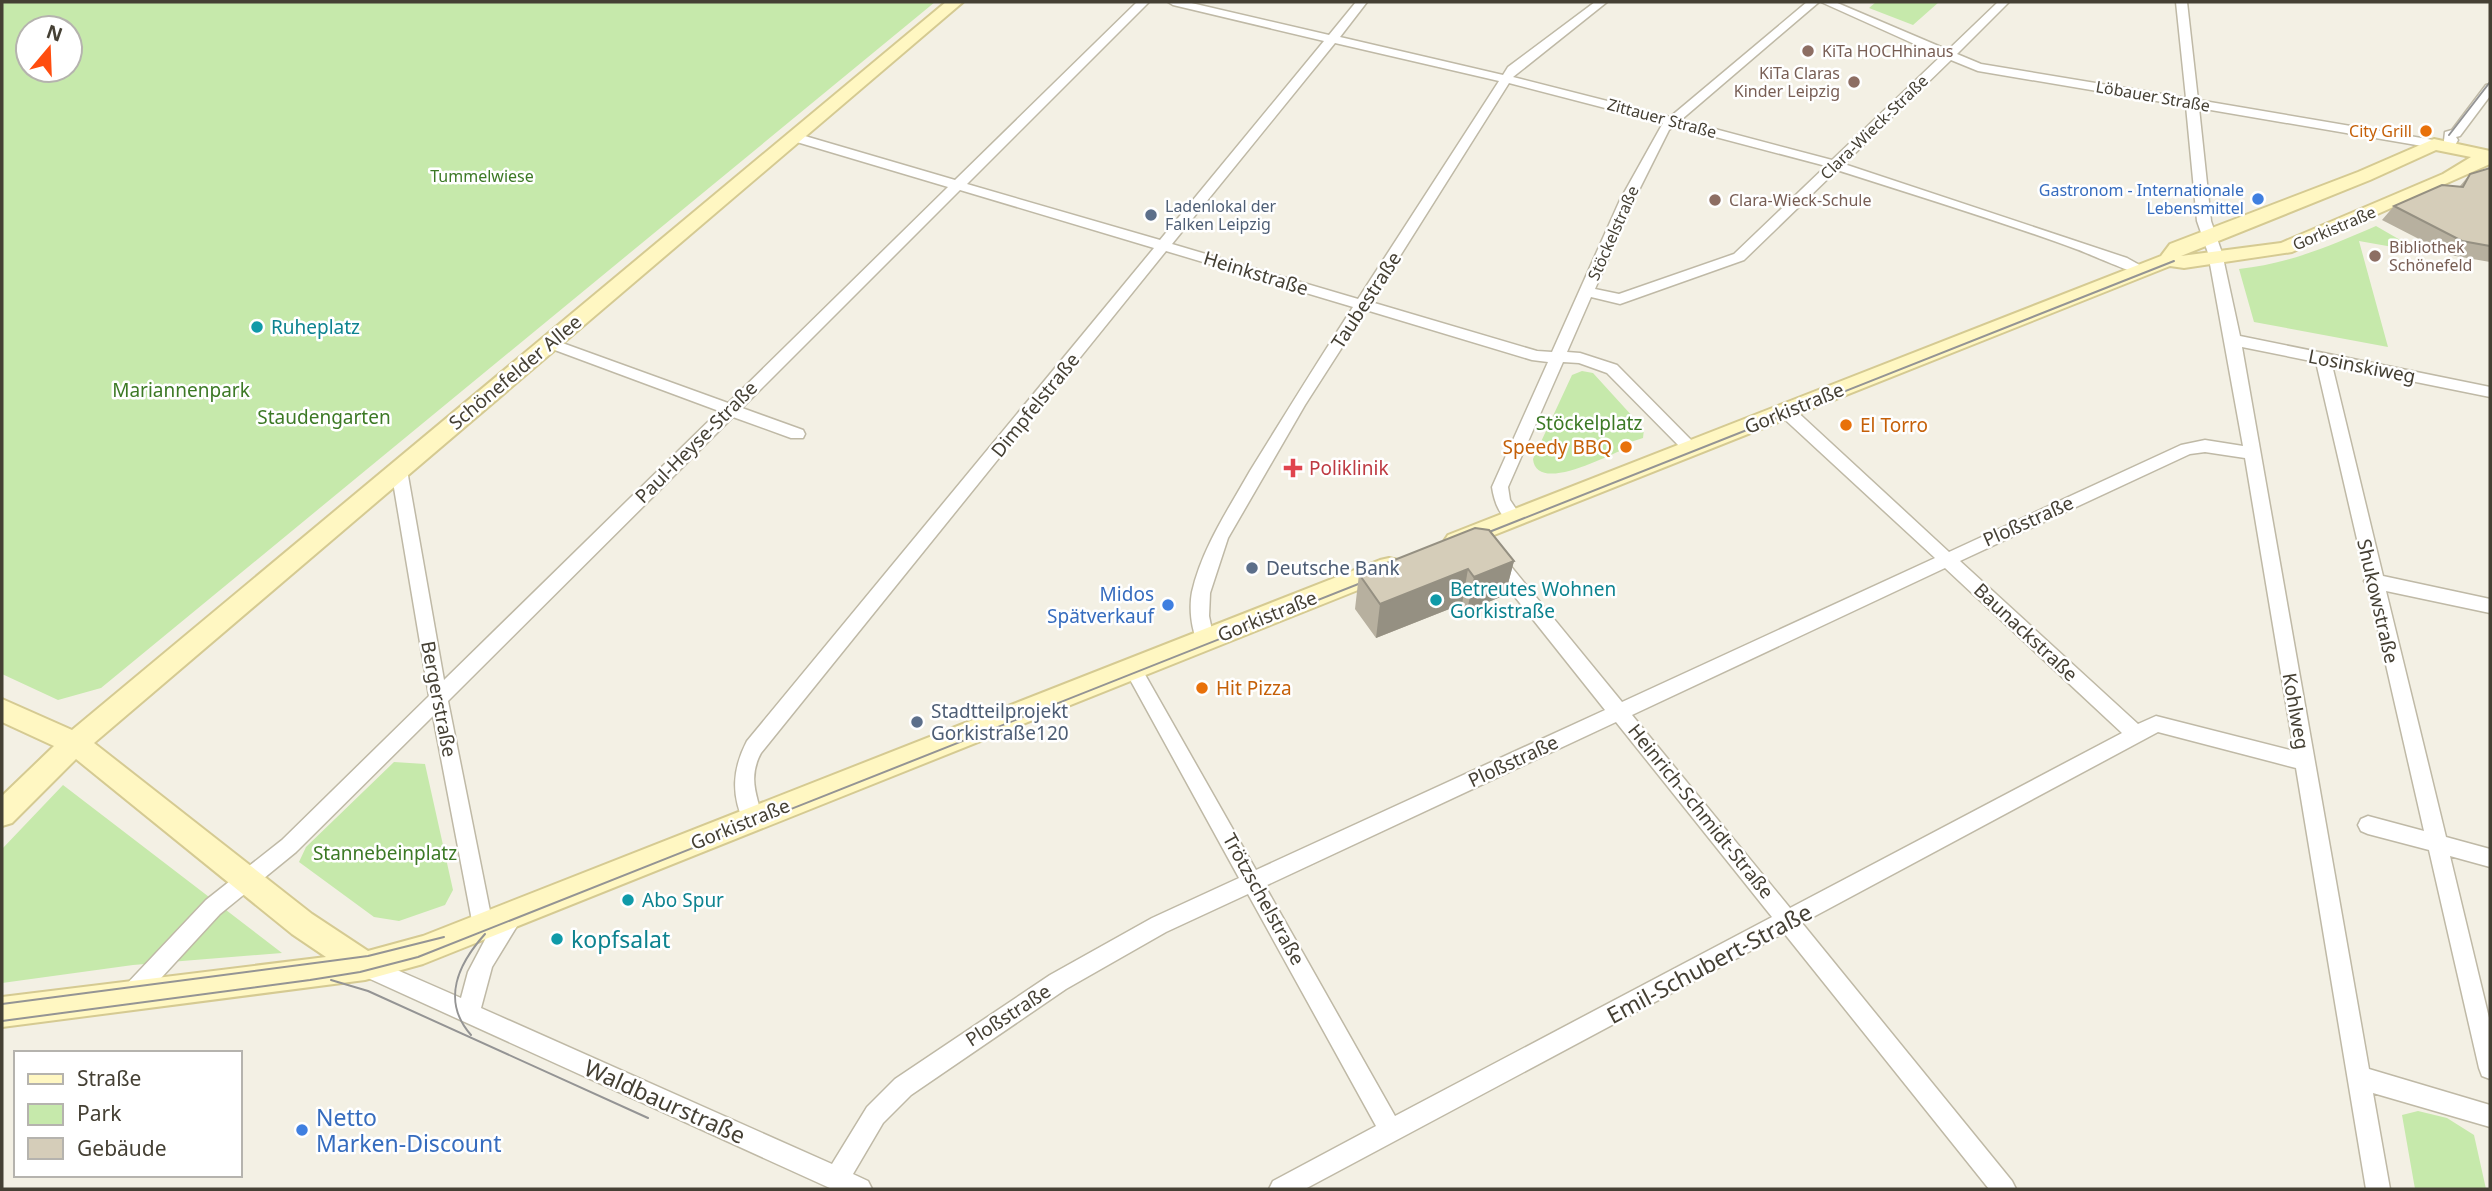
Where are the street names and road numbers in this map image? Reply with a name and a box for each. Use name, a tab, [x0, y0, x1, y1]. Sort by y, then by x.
street label: Clara-Wieck-Straße	[1815, 70, 1933, 184]
street label: Löbauer Straße	[2094, 75, 2212, 117]
street label: Zittauer Straße	[1605, 93, 1719, 143]
street label: Stöckelstraße	[1582, 182, 1644, 284]
street label: Gorkistraße	[2289, 201, 2379, 255]
street label: Heinkstraße	[1200, 245, 1312, 301]
street label: Taubestraße	[1325, 247, 1407, 353]
street label: Schönefelder Allee	[443, 309, 587, 435]
street label: Losinskiweg	[2306, 343, 2418, 389]
street label: Dimpfelstraße	[985, 347, 1085, 463]
street label: Paul-Heyse-Straße	[629, 375, 763, 509]
street label: Gorkistraße	[1740, 376, 1848, 440]
street label: Ploßstraße	[1979, 489, 2077, 553]
street label: Shukowstraße	[2351, 536, 2405, 666]
street label: Baunackstraße	[1968, 577, 2084, 687]
street label: Gorkistraße	[1213, 584, 1321, 648]
street label: Bergerstraße	[415, 639, 463, 759]
street label: Kohlweg	[2276, 671, 2316, 751]
street label: Heinrich-Schmidt-Straße	[1622, 718, 1780, 904]
street label: Ploßstraße	[1464, 729, 1562, 793]
street label: Gorkistraße	[686, 792, 794, 856]
street label: Trötzschelstraße	[1217, 829, 1311, 969]
street label: Emil-Schubert-Straße	[1601, 895, 1817, 1031]
street label: Ploßstraße	[960, 978, 1056, 1052]
street label: Waldbaurstraße	[579, 1051, 751, 1151]

